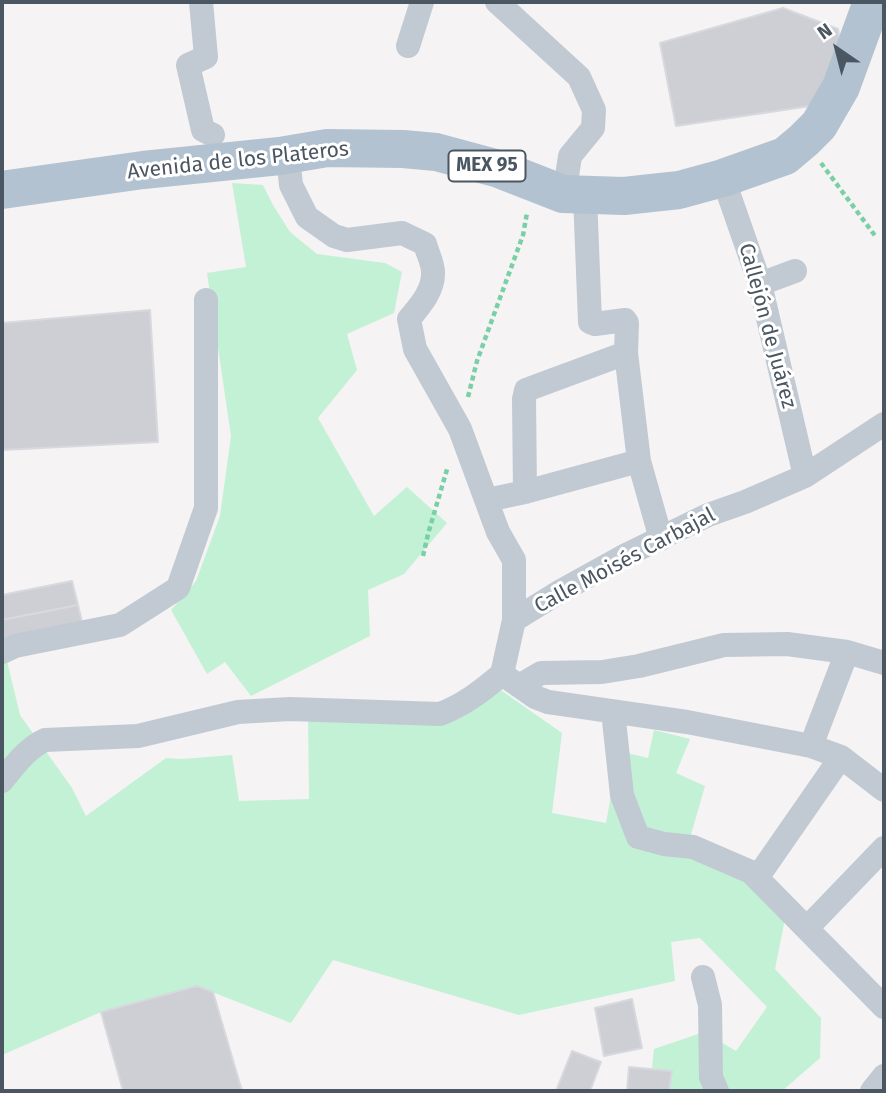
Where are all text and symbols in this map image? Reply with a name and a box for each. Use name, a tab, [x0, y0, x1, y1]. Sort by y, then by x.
north arrow	[802, 14, 872, 84]
text: N	[813, 18, 836, 44]
street label: Avenida de los Plateros	[126, 137, 350, 185]
road number: MEX 95	[448, 150, 526, 182]
street label: Callejón de Juárez	[733, 241, 801, 411]
street label: Calle Moisés Carbajal	[530, 503, 720, 619]

